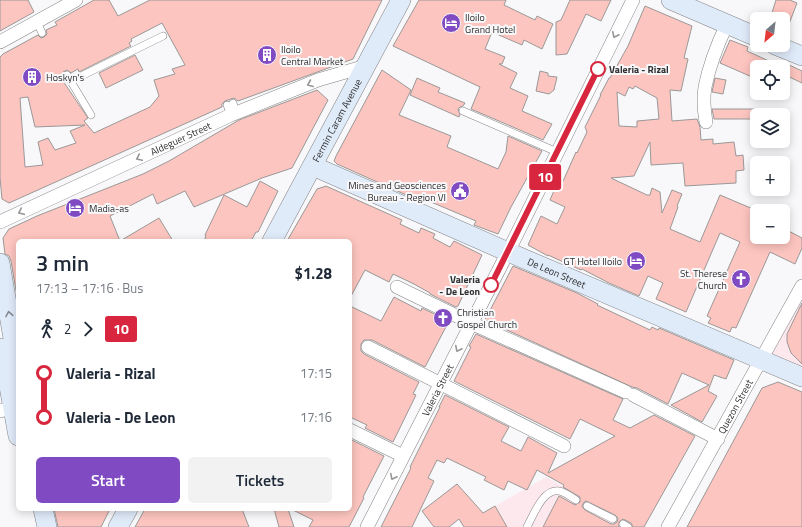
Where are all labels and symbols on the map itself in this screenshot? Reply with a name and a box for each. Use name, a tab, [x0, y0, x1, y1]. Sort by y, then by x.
place label: Iloilo Grand Hotel	[465, 10, 515, 37]
hotel icon: Iloilo Grand Hotel	[440, 12, 462, 34]
north arrow	[750, 12, 790, 52]
one-way arrow	[612, 31, 620, 38]
place label: Iloilo Central Market	[281, 42, 344, 69]
building icon: Iloilo Central Market	[256, 44, 278, 66]
marker: Valeria - Rizal	[590, 61, 606, 77]
place label: Valeria - Rizal	[609, 62, 669, 77]
building icon: Hoskyn's	[21, 66, 43, 88]
place label: Hoskyn's	[46, 70, 85, 85]
street label: Fermin Caram Avenue	[308, 76, 365, 165]
one-way arrow	[306, 79, 314, 87]
street label: Aldeguer Street	[148, 118, 214, 159]
one-way arrow	[136, 153, 143, 161]
line badge: 10	[527, 164, 563, 190]
place label: Mines and Geosciences Bureau - Region VI	[348, 178, 446, 205]
public building icon: Mines and Geosciences Bureau - Region VI	[449, 180, 471, 202]
hotel icon: Madia-as	[64, 197, 86, 219]
place label: Madia-as	[89, 201, 129, 216]
one-way arrow	[18, 207, 25, 215]
hotel icon: GT Hotel Iloilo	[625, 250, 647, 272]
street label: De Leon Street	[525, 254, 589, 292]
place label: GT Hotel Iloilo	[564, 254, 622, 269]
place label: St. Therese Church	[680, 266, 727, 293]
church icon: St. Therese Church	[730, 268, 752, 290]
place label: Valeria - De Leon	[439, 272, 480, 299]
marker: Valeria - De Leon	[483, 277, 499, 293]
place label: Christian Gospel Church	[457, 305, 517, 332]
church icon: Christian Gospel Church	[432, 307, 454, 329]
one-way arrow	[5, 311, 14, 317]
one-way arrow	[455, 345, 463, 352]
street label: Valeria Street	[418, 361, 457, 419]
street label: Quezon Street	[714, 376, 756, 436]
one-way arrow	[390, 473, 397, 481]

